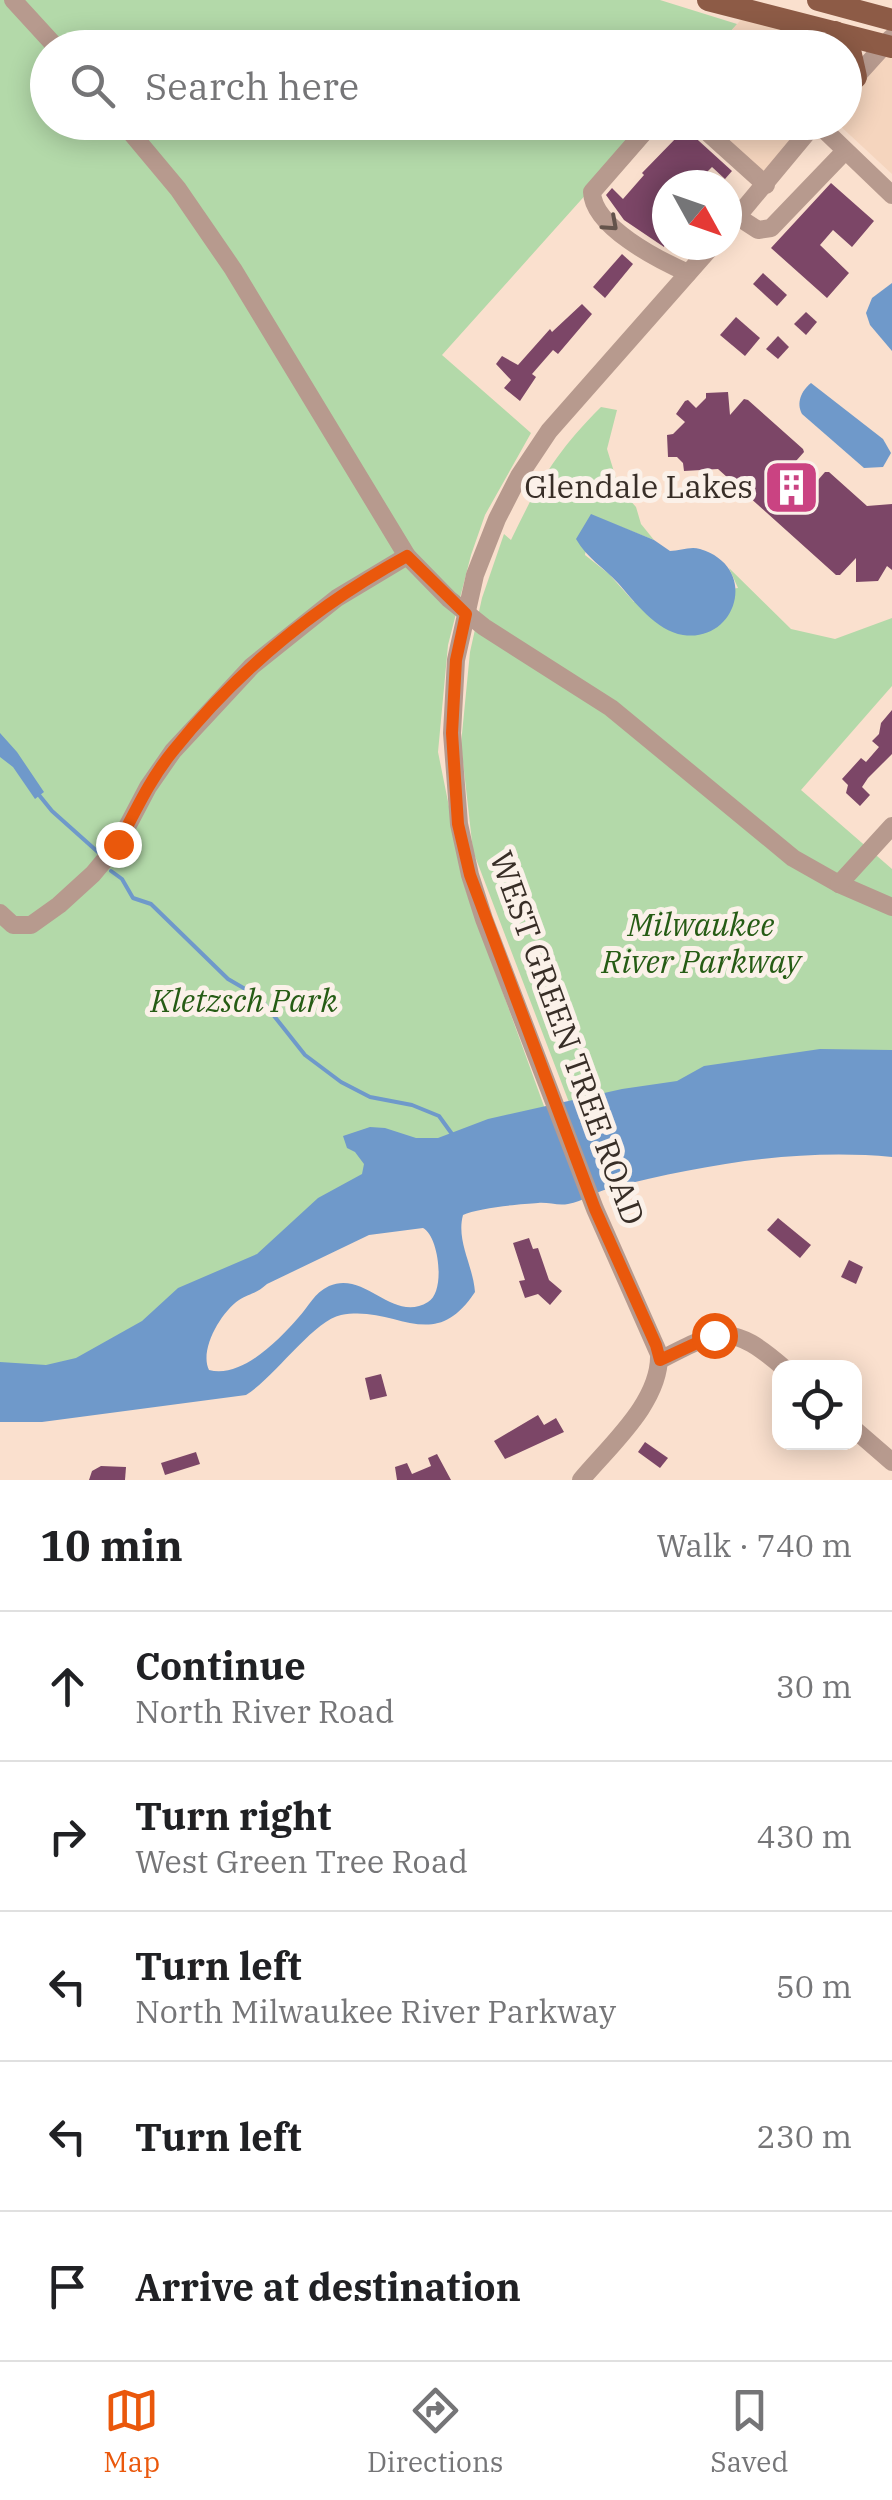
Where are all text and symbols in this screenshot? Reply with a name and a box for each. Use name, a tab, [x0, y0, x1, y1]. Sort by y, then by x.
search box	[30, 30, 862, 140]
icon: search	[65, 58, 120, 113]
text: Search here	[145, 61, 359, 110]
north arrow	[652, 170, 742, 260]
one-way arrow	[599, 212, 618, 230]
building icon: Glendale Lakes	[762, 457, 822, 517]
place label: Glendale Lakes	[524, 465, 753, 507]
route end	[96, 822, 142, 868]
street label: WEST GREEN TREE ROAD	[481, 845, 655, 1230]
park label: Milwaukee River Parkway	[601, 903, 803, 982]
park label: Kletzsch Park	[150, 979, 337, 1021]
route start	[692, 1313, 738, 1359]
map controls	[772, 1360, 862, 1450]
button: locate	[772, 1360, 862, 1450]
text: 10 min	[40, 1518, 183, 1573]
text: Walk · 740 m	[656, 1524, 852, 1566]
text: Continue	[135, 1641, 306, 1690]
icon: ahead	[40, 1659, 95, 1714]
text: 30 m	[776, 1665, 852, 1707]
text: North River Road	[135, 1690, 394, 1732]
text: Turn right	[135, 1791, 331, 1840]
icon: right	[40, 1809, 95, 1864]
text: 430 m	[756, 1815, 852, 1857]
text: West Green Tree Road	[135, 1840, 468, 1882]
text: Turn left	[135, 1941, 302, 1990]
icon: left	[40, 1959, 95, 2014]
text: 50 m	[776, 1965, 852, 2007]
text: North Milwaukee River Parkway	[135, 1990, 616, 2032]
icon: left	[40, 2109, 95, 2164]
text: Turn left	[135, 2112, 302, 2161]
text: 230 m	[756, 2115, 852, 2157]
icon: arrive	[40, 2259, 95, 2314]
text: Arrive at destination	[135, 2262, 521, 2311]
tab: Map	[103, 2383, 160, 2480]
tab: Directions	[367, 2383, 503, 2480]
tab: Saved	[710, 2383, 789, 2480]

